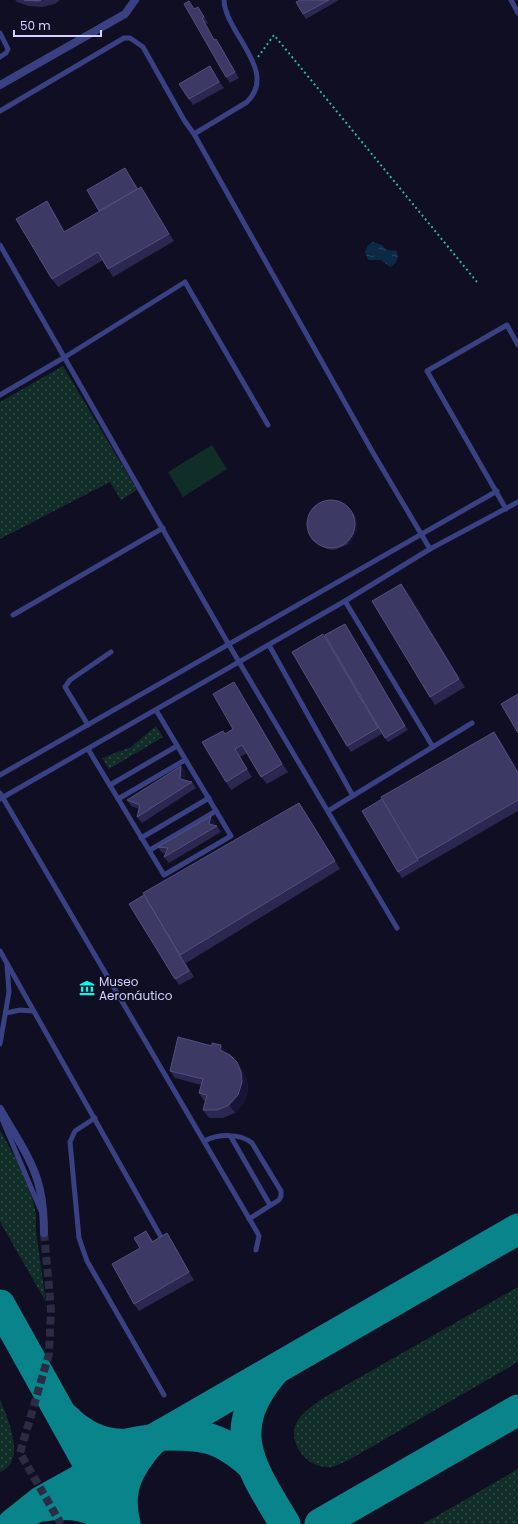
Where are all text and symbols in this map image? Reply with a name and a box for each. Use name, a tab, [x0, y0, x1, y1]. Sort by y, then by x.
scale bar	[14, 12, 101, 38]
text: 50 m	[20, 17, 51, 34]
place label: Museo Aeronáutico	[99, 973, 173, 1004]
museum icon: Museo Aeronáutico	[78, 979, 96, 997]

